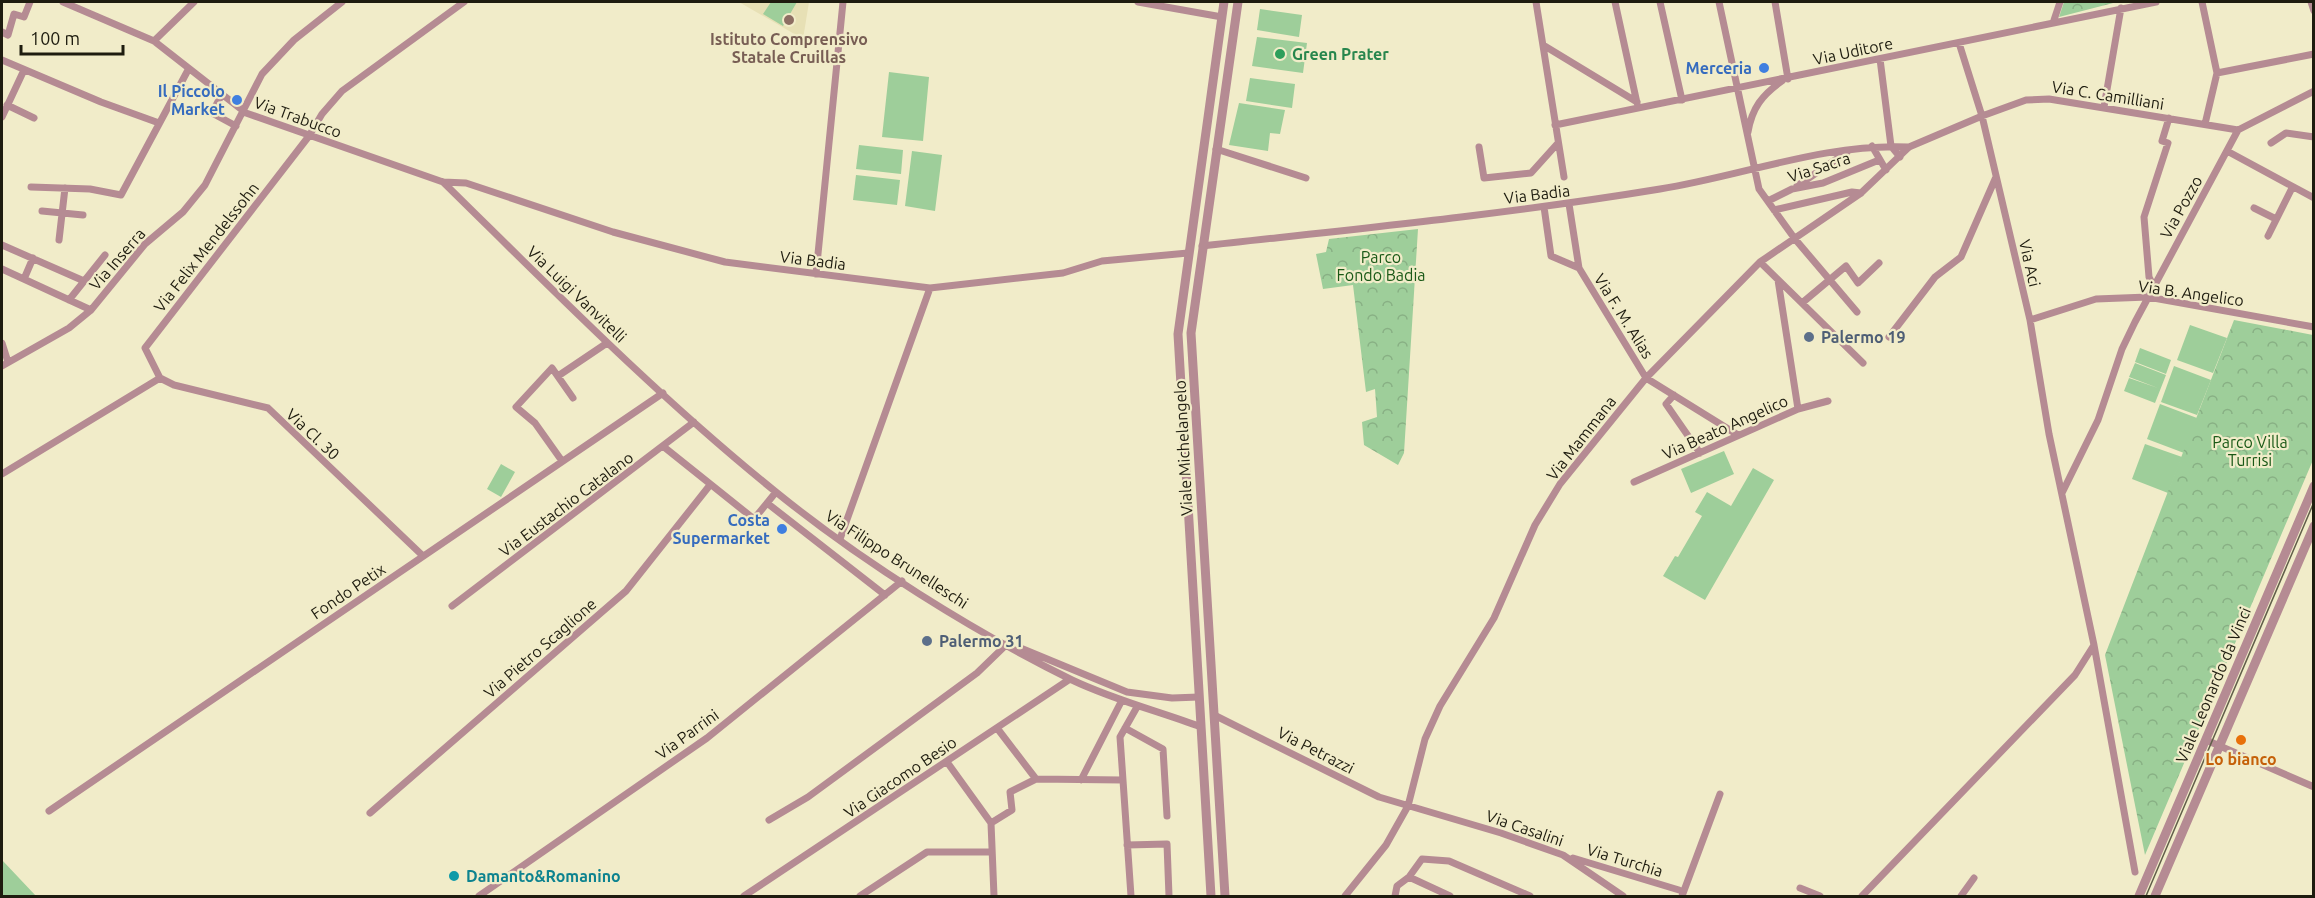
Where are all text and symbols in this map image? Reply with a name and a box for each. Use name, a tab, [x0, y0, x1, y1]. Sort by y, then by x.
marker: Istituto Comprensivo Statale Cruillas	[782, 13, 796, 27]
scale bar	[21, 18, 123, 56]
text: 100 m	[30, 28, 80, 48]
place label: Istituto Comprensivo Statale Cruillas	[710, 30, 868, 66]
street label: Via Uditore	[1811, 34, 1895, 68]
place label: Green Prater	[1292, 45, 1389, 63]
marker: Green Prater	[1273, 47, 1287, 61]
place label: Merceria	[1686, 59, 1752, 77]
marker: Merceria	[1757, 61, 1771, 75]
street label: Via C. Camilliani	[2051, 77, 2165, 113]
place label: Il Piccolo Market	[158, 82, 225, 118]
marker: Il Piccolo Market	[230, 93, 244, 107]
street label: Via Trabucco	[252, 93, 344, 141]
street label: Via Sacra	[1785, 148, 1853, 186]
street label: Via Pozzo	[2156, 172, 2206, 242]
street label: Via Felix Mendelssohn	[150, 179, 262, 315]
street label: Via Badia	[1503, 181, 1571, 207]
street label: Via Inserra	[85, 224, 149, 294]
street label: Via Aci	[2016, 238, 2044, 288]
street label: Via Luigi Vanvitelli	[524, 242, 630, 346]
street label: Via Badia	[779, 247, 847, 273]
park label: Parco Fondo Badia	[1336, 248, 1426, 284]
street label: Via F. M. Alias	[1591, 270, 1657, 362]
street label: Via B. Angelico	[2137, 277, 2245, 309]
place label: Palermo 19	[1821, 328, 1905, 346]
marker: Palermo 19	[1802, 330, 1816, 344]
street label: Viale Michelangelo	[1170, 380, 1196, 516]
street label: Via Beato Angelico	[1660, 391, 1790, 463]
street label: Via Mammana	[1543, 392, 1619, 484]
street label: Via Cl. 30	[283, 405, 343, 463]
park label: Parco Villa Turrisi	[2212, 433, 2288, 469]
street label: Via Eustachio Catalano	[496, 448, 636, 560]
street label: Via Filippo Brunelleschi	[822, 506, 972, 612]
place label: Costa Supermarket	[673, 511, 770, 547]
marker: Costa Supermarket	[775, 522, 789, 536]
street label: Fondo Petix	[307, 560, 389, 622]
street label: Via Pietro Scaglione	[480, 594, 600, 702]
street label: Viale Leonardo da Vinci	[2172, 604, 2254, 766]
place label: Palermo 31	[939, 632, 1023, 650]
marker: Palermo 31	[920, 634, 934, 648]
street label: Via Parrini	[652, 705, 722, 763]
street label: Via Petrazzi	[1275, 723, 1357, 777]
street label: Via Giacomo Besio	[840, 733, 960, 821]
marker: Lo bianco	[2234, 733, 2248, 747]
place label: Lo bianco	[2205, 750, 2277, 768]
street label: Via Casalini	[1484, 806, 1566, 850]
street label: Via Turchia	[1585, 840, 1665, 880]
place label: Damanto&Romanino	[466, 867, 621, 885]
marker: Damanto&Romanino	[447, 869, 461, 883]

